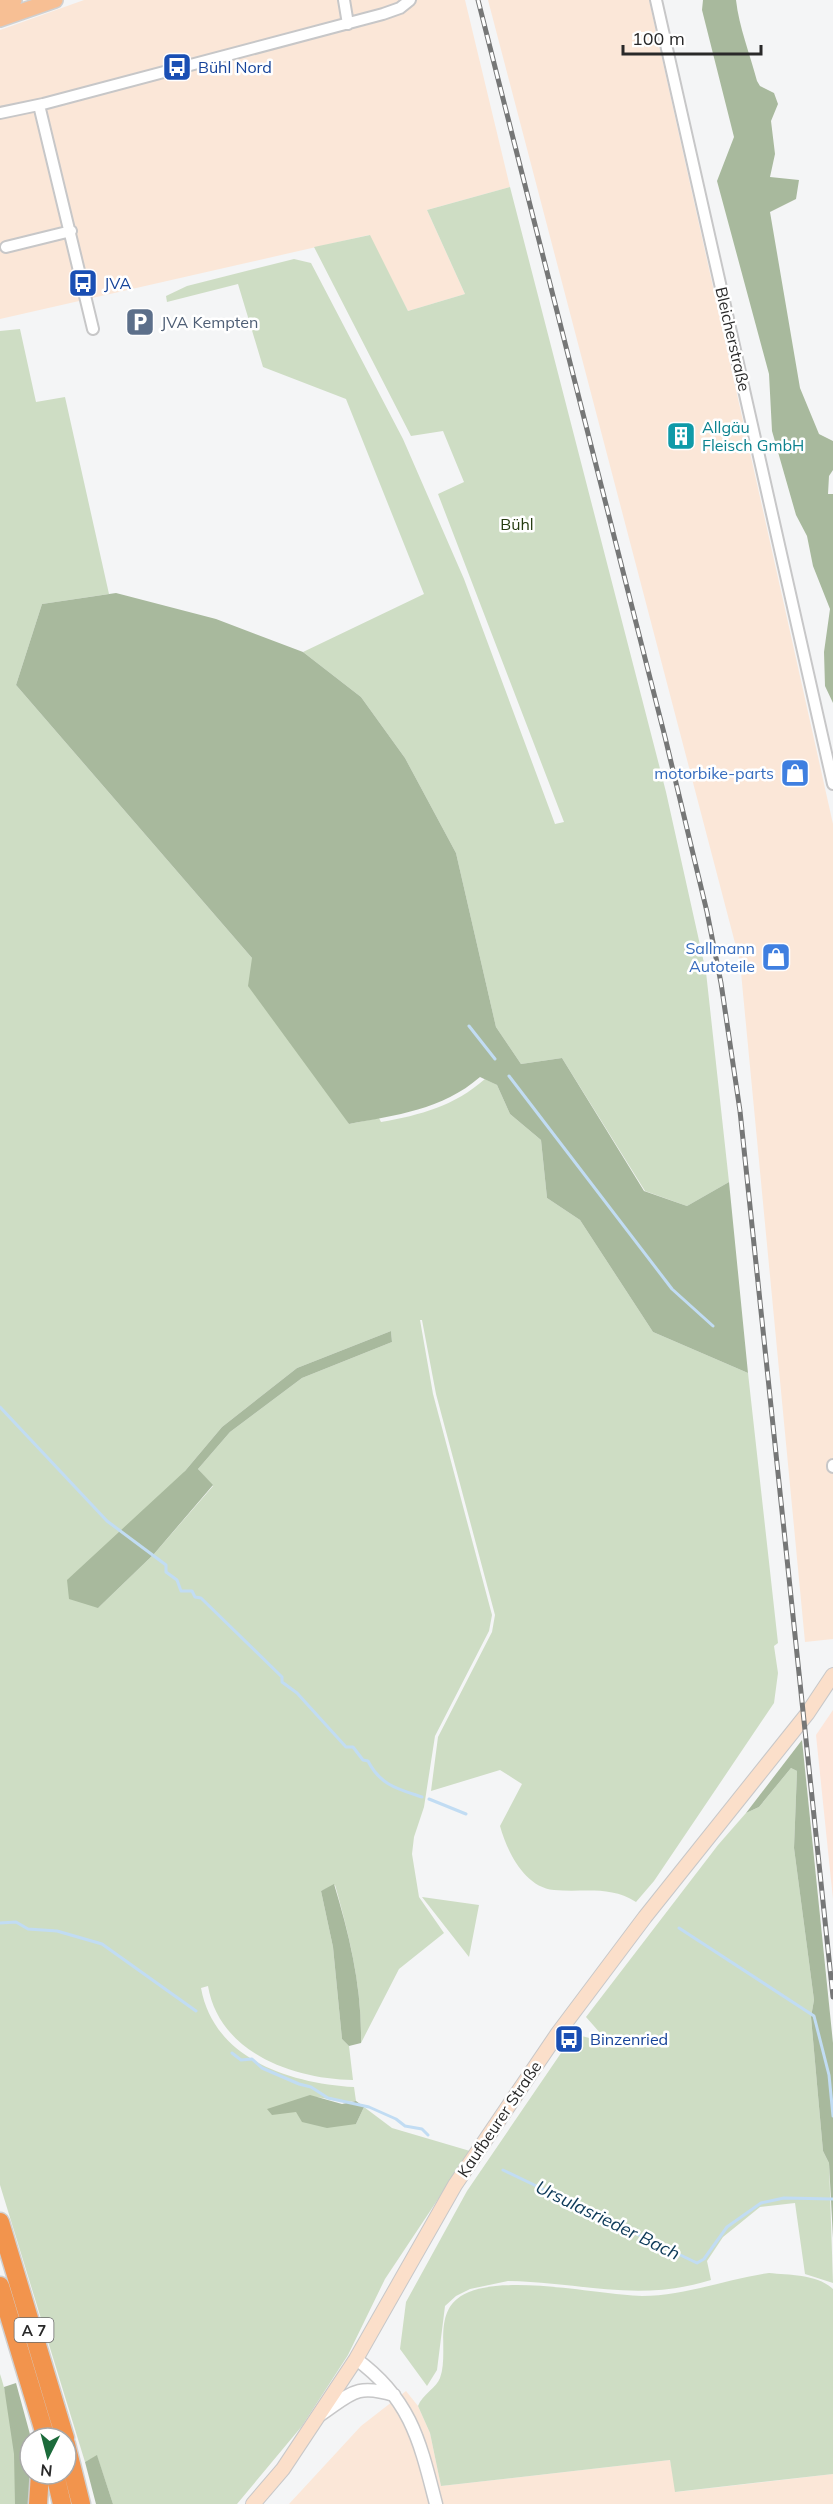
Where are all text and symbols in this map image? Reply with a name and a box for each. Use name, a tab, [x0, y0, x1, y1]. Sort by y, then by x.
scale bar	[623, 18, 761, 56]
text: 100 m	[632, 27, 685, 50]
bus stop icon: Bühl Nord	[161, 51, 193, 83]
place label: Bühl Nord	[198, 57, 272, 77]
bus stop icon: JVA	[67, 267, 99, 299]
place label: JVA	[104, 273, 132, 293]
street label: Bleicherstraße	[711, 285, 755, 393]
parking icon: JVA Kempten	[124, 306, 156, 338]
place label: JVA Kempten	[161, 312, 258, 332]
place label: Allgäu Fleisch GmbH	[702, 417, 804, 455]
building icon: Allgäu Fleisch GmbH	[665, 420, 697, 452]
park label: Bühl	[500, 514, 534, 534]
shop icon: motorbike-parts	[779, 757, 811, 789]
place label: motorbike-parts	[654, 763, 774, 783]
place label: Sallmann Autoteile	[685, 938, 755, 976]
shop icon: Sallmann Autoteile	[760, 941, 792, 973]
bus stop icon: Binzenried	[553, 2023, 585, 2055]
place label: Binzenried	[590, 2029, 668, 2049]
street label: Kaufbeurer Straße	[453, 2057, 545, 2181]
water label: Ursulasrieder Bach	[532, 2175, 684, 2265]
road number: A 7	[15, 2318, 54, 2342]
north arrow	[18, 2426, 78, 2486]
text: N	[39, 2460, 53, 2481]

